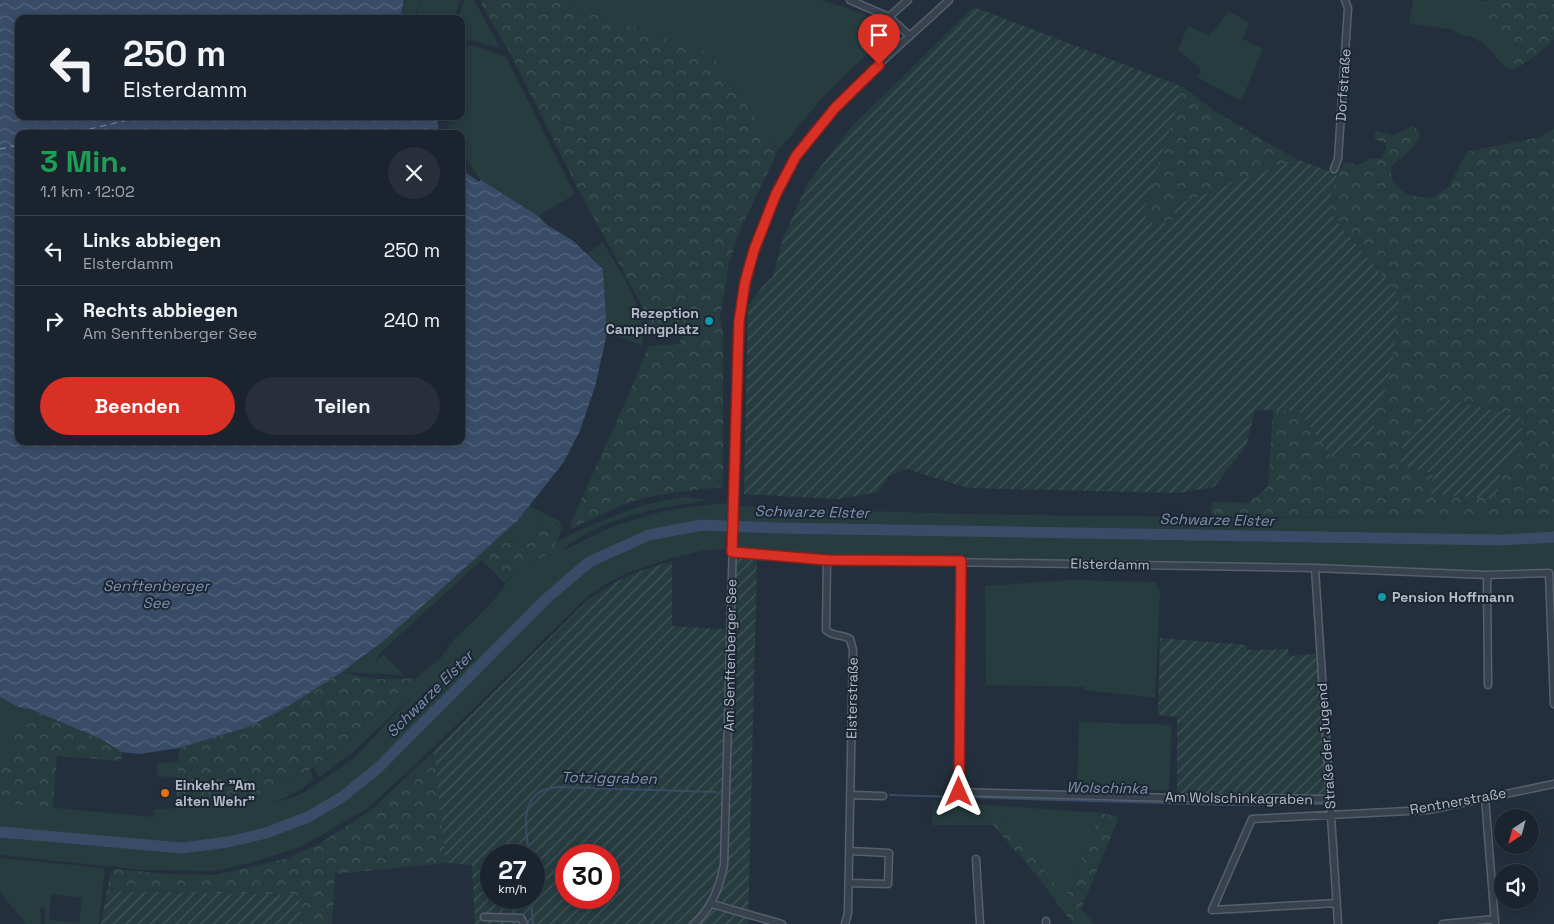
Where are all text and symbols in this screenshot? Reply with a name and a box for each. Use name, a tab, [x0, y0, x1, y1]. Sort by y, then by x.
pin	[858, 14, 900, 65]
icon: arrive	[865, 21, 893, 49]
text: 250 m	[123, 32, 226, 76]
icon: left	[40, 35, 105, 100]
street label: Dorfstraße	[1331, 48, 1355, 122]
text: Elsterdamm	[123, 75, 247, 103]
text: 3 Min.	[40, 142, 128, 181]
button: close	[388, 147, 440, 199]
text: 1.1 km · 12:02	[40, 181, 135, 202]
text: Links abbiegen	[83, 228, 221, 253]
icon: left	[40, 237, 68, 265]
text: 250 m	[384, 238, 440, 263]
text: Elsterdamm	[83, 253, 174, 274]
text: Rechts abbiegen	[83, 298, 238, 323]
place label: Rezeption Campingplatz	[606, 304, 699, 338]
icon: right	[40, 307, 68, 335]
text: 240 m	[384, 308, 440, 333]
marker: Rezeption Campingplatz	[703, 315, 715, 327]
text: Am Senftenberger See	[83, 323, 257, 344]
button: Beenden	[40, 377, 235, 435]
button: Teilen	[245, 377, 440, 435]
water label: Schwarze Elster	[754, 501, 871, 522]
water label: Schwarze Elster	[1159, 509, 1276, 530]
street label: Elsterdamm	[1070, 554, 1150, 574]
water label: Senftenberger See	[103, 576, 210, 612]
street label: Am Senftenberger See	[720, 579, 740, 731]
place label: Pension Hoffmann	[1392, 588, 1514, 606]
marker: Pension Hoffmann	[1376, 591, 1388, 603]
water label: Schwarze Elster	[382, 645, 478, 741]
street label: Elsterstraße	[842, 657, 862, 739]
street label: Straße der Jugend	[1313, 682, 1339, 810]
position arrow	[932, 765, 984, 817]
water label: Totziggraben	[561, 767, 658, 788]
place label: Einkehr "Am alten Wehr"	[175, 776, 256, 810]
water label: Wolschinka	[1066, 777, 1148, 798]
street label: Rentnerstraße	[1408, 784, 1508, 818]
marker: Einkehr "Am alten Wehr"	[159, 787, 171, 799]
street label: Am Wolschinkagraben	[1165, 788, 1313, 808]
north arrow	[1494, 809, 1539, 854]
map controls	[1494, 809, 1539, 909]
speed limit sign: 30	[555, 844, 620, 909]
text: 27	[498, 854, 527, 886]
button: sound	[1494, 864, 1539, 909]
text: km/h	[498, 881, 527, 897]

